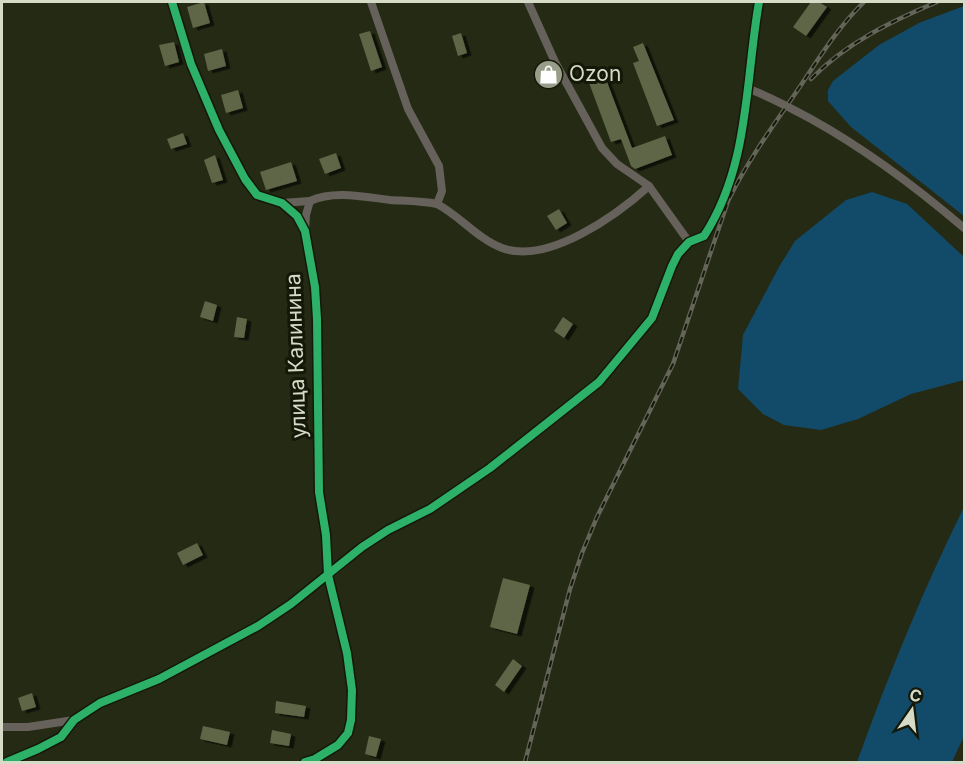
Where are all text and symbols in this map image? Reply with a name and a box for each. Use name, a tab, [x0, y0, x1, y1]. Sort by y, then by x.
shop icon: Ozon	[532, 58, 564, 90]
place label: Ozon	[569, 61, 621, 86]
street label: улица Калинина	[280, 273, 311, 439]
north arrow	[882, 680, 942, 740]
text: С	[907, 684, 924, 707]

